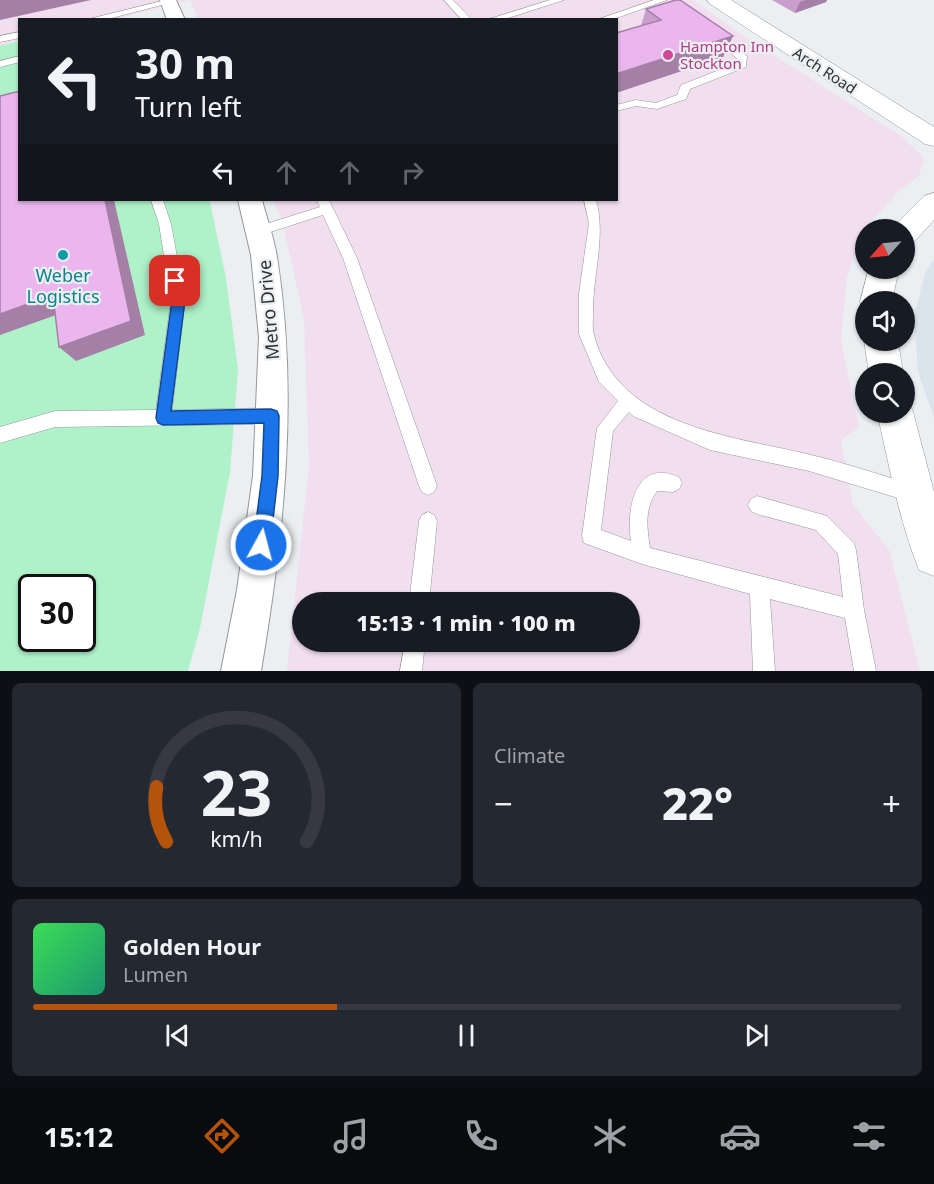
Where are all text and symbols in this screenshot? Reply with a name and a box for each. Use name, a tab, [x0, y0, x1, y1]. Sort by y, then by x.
text: 30 m	[135, 34, 235, 91]
place label: Hampton Inn Stockton	[680, 36, 774, 73]
icon: left	[36, 42, 114, 120]
street label: Arch Road	[789, 42, 861, 98]
marker: Hampton Inn Stockton	[661, 48, 675, 62]
text: Turn left	[135, 88, 241, 125]
icon: left	[207, 156, 240, 189]
icon: ahead	[270, 156, 303, 189]
icon: ahead	[333, 156, 366, 189]
icon: right	[396, 156, 429, 189]
north arrow	[855, 219, 915, 279]
map controls	[855, 219, 915, 423]
marker: Weber Logistics	[56, 248, 70, 262]
pin	[149, 255, 200, 306]
street label: Metro Drive	[252, 259, 284, 361]
place label: Weber Logistics	[26, 263, 100, 308]
icon: arrive	[158, 264, 191, 297]
button: sound	[855, 291, 915, 351]
button: search	[855, 363, 915, 423]
position arrow	[229, 513, 293, 577]
speed limit sign: 30	[18, 574, 96, 652]
text: 15:13 · 1 min · 100 m	[356, 607, 576, 637]
text: Climate	[494, 742, 565, 769]
text: 23	[201, 749, 272, 834]
text: 22°	[662, 772, 733, 833]
text: −	[494, 781, 513, 826]
text: +	[882, 781, 901, 826]
text: km/h	[210, 824, 263, 853]
text: Golden Hour	[123, 931, 261, 961]
text: Lumen	[123, 961, 188, 988]
icon: previous	[161, 1019, 194, 1052]
icon: pause	[450, 1019, 483, 1052]
icon: next	[740, 1019, 773, 1052]
icon: directions	[201, 1115, 243, 1157]
icon: music	[330, 1115, 372, 1157]
icon: phone	[460, 1115, 502, 1157]
icon: climate	[589, 1115, 631, 1157]
icon: car	[719, 1115, 761, 1157]
icon: filters	[848, 1115, 890, 1157]
text: 15:12	[44, 1118, 113, 1155]

